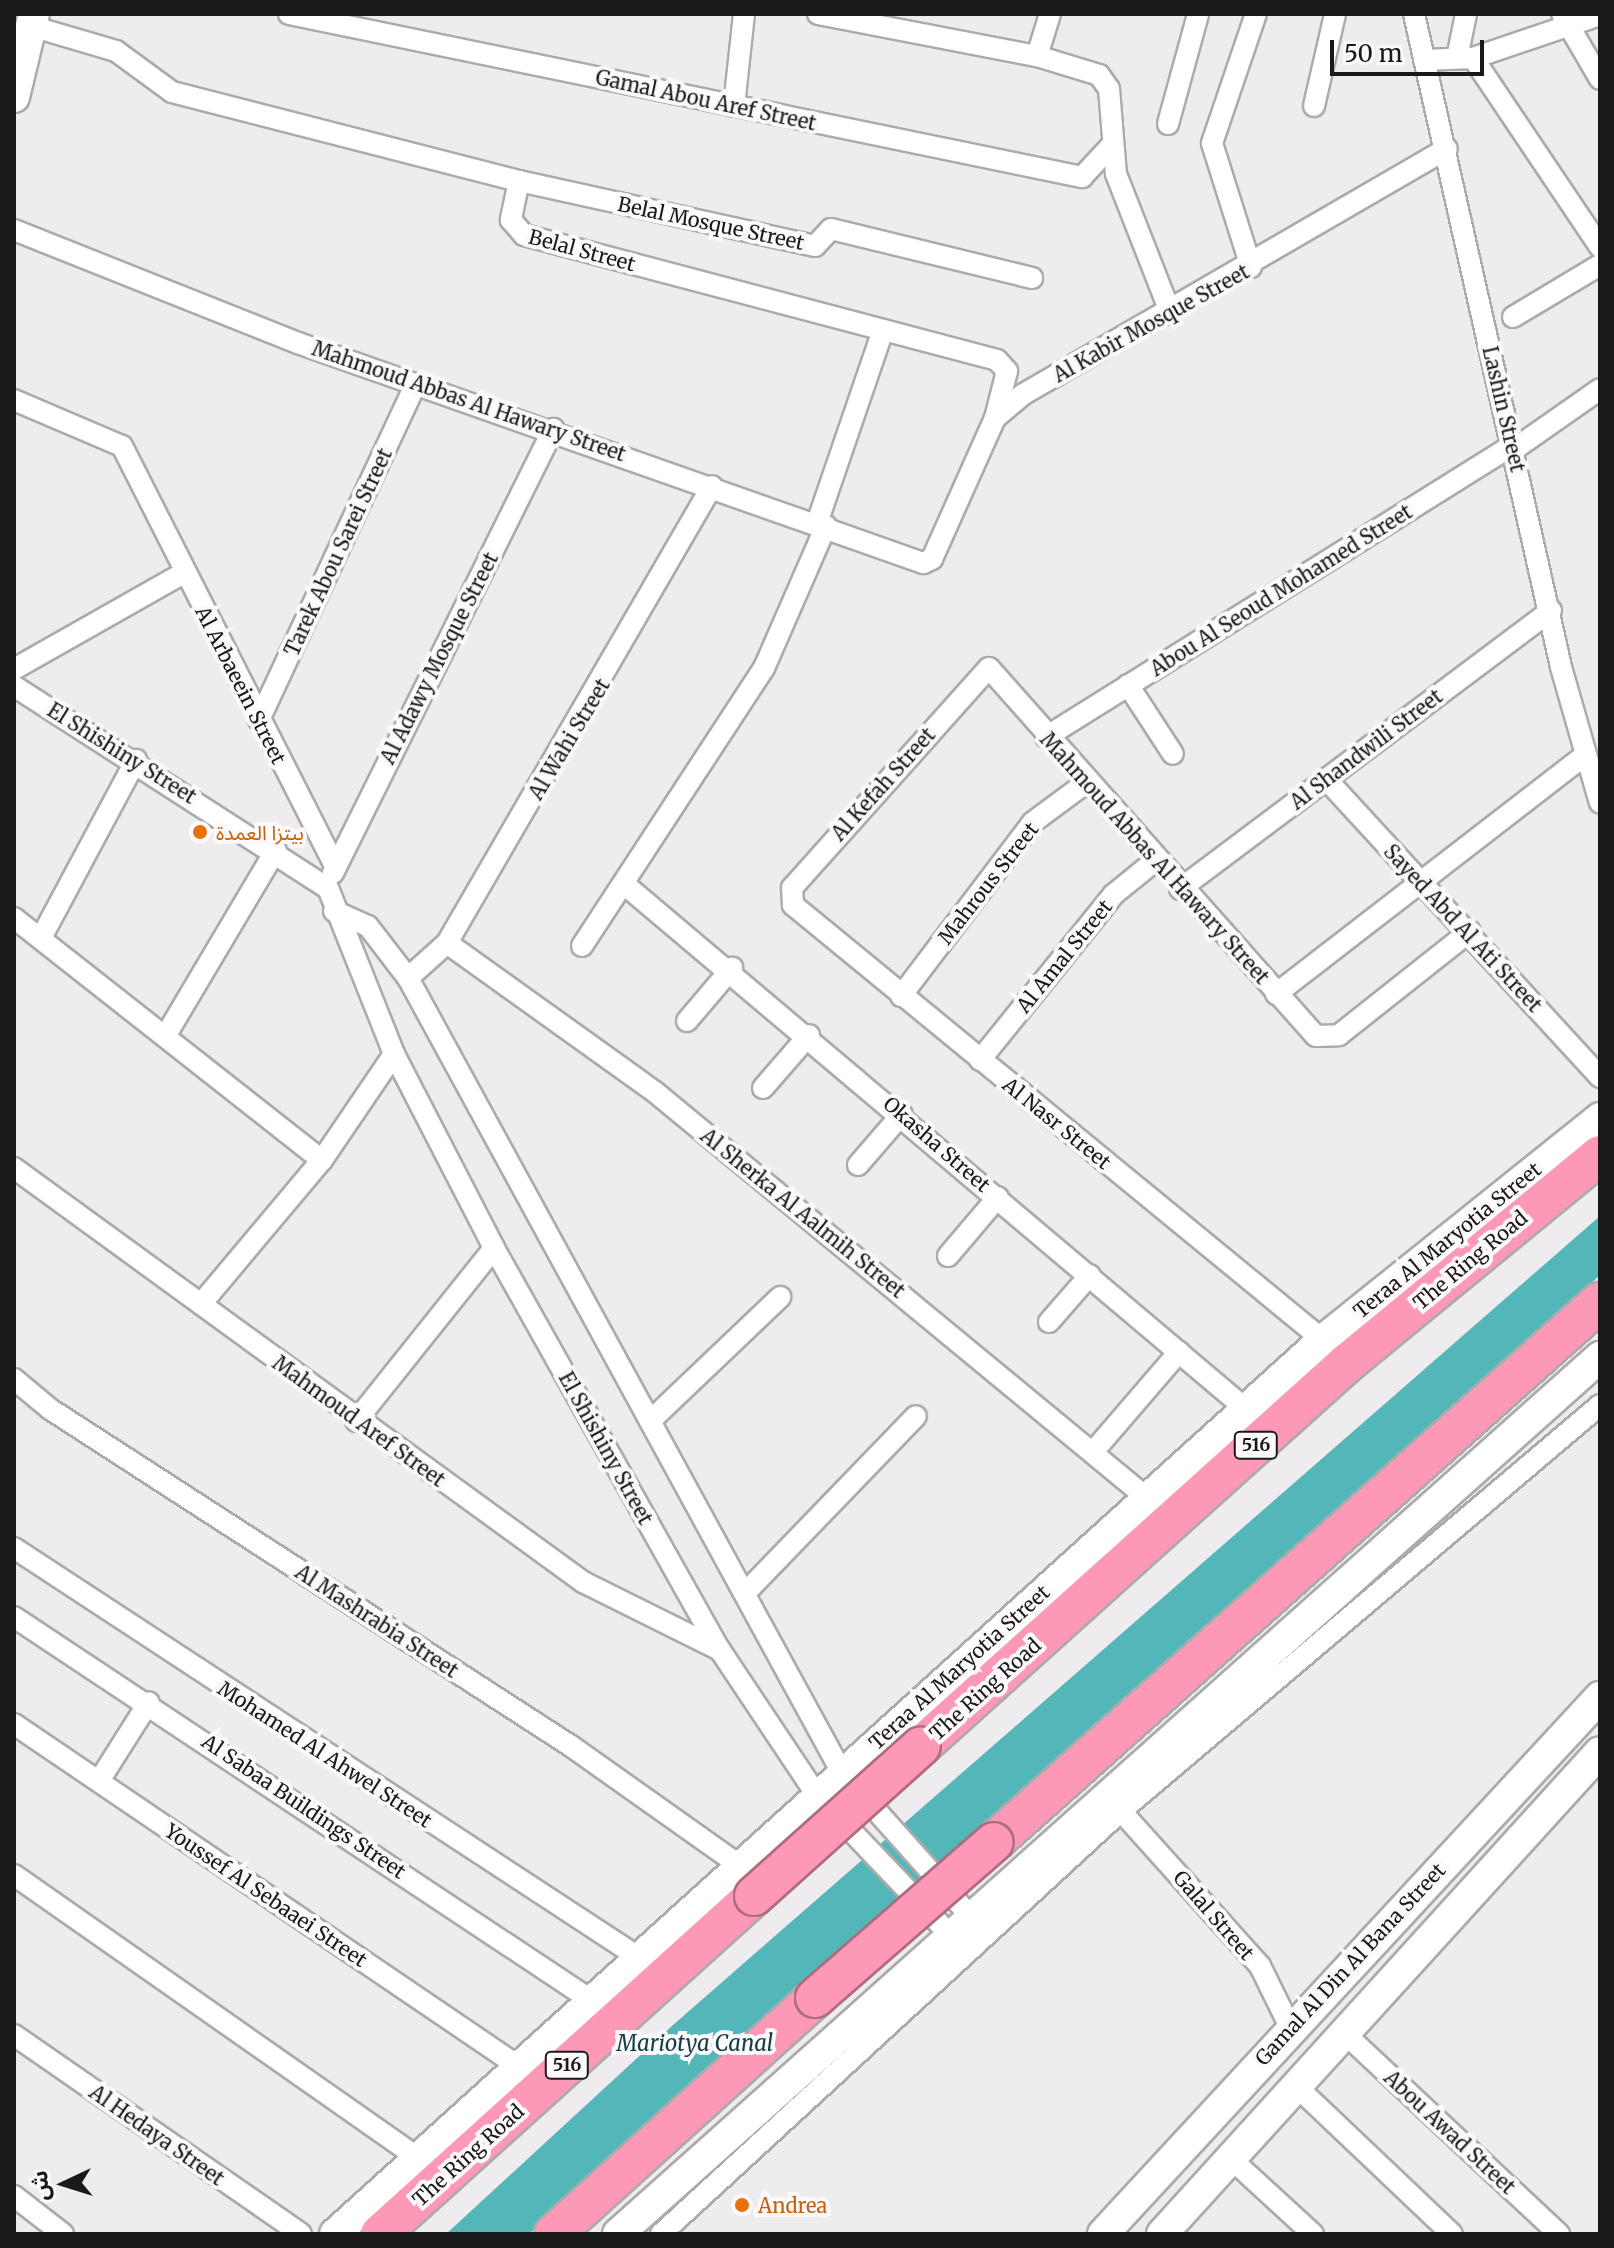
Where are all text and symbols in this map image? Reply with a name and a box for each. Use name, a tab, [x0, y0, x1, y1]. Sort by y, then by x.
scale bar	[1334, 24, 1488, 74]
text: 50 m	[1344, 38, 1403, 69]
street label: Gamal Abou Aref Street	[594, 65, 818, 135]
street label: Belal Mosque Street	[616, 191, 806, 255]
street label: Belal Street	[526, 224, 638, 276]
street label: Al Kabir Mosque Street	[1049, 259, 1253, 387]
street label: Mahmoud Abbas Al Hawary Street	[309, 336, 629, 466]
street label: Lashin Street	[1478, 344, 1530, 474]
street label: Tarek Abou Sarei Street	[279, 444, 397, 660]
street label: Abou Al Seoud Mohamed Street	[1146, 499, 1416, 681]
street label: Al Adawy Mosque Street	[375, 548, 503, 768]
street label: Al Arbaeein Street	[191, 602, 291, 768]
street label: Al Wahi Street	[523, 674, 615, 804]
street label: Al Shandwili Street	[1285, 684, 1447, 814]
street label: El Shishiny Street	[43, 698, 201, 808]
street label: Al Kefah Street	[826, 723, 940, 845]
street label: Mahmoud Abbas Al Hawary Street	[1036, 727, 1274, 989]
street label: Mahrous Street	[933, 817, 1043, 949]
place label: بيتزا العمدة	[216, 820, 304, 844]
marker: بيتزا العمدة	[191, 823, 209, 841]
street label: Sayed Abd Al Ati Street	[1379, 839, 1547, 1017]
street label: Al Amal Street	[1011, 895, 1117, 1017]
street label: Al Nasr Street	[998, 1072, 1116, 1174]
street label: Okasha Street	[879, 1091, 995, 1197]
street label: Al Sherka Al Aalmih Street	[696, 1123, 910, 1303]
street label: Teraa Al Maryotia Street	[1348, 1157, 1546, 1323]
street label: The Ring Road	[1408, 1205, 1532, 1315]
street label: Mahmoud Aref Street	[268, 1350, 450, 1492]
street label: El Shishiny Street	[554, 1368, 658, 1528]
road number: 516	[1232, 1431, 1280, 1459]
street label: Al Mashrabia Street	[291, 1559, 463, 1683]
street label: Teraa Al Maryotia Street	[864, 1580, 1054, 1754]
street label: The Ring Road	[925, 1633, 1045, 1745]
street label: Mohamed Al Ahwel Street	[214, 1676, 436, 1832]
street label: Al Sabaa Buildings Street	[198, 1729, 410, 1883]
street label: Youssef Al Sebaaei Street	[160, 1818, 372, 1972]
street label: Gamal Al Din Al Bana Street	[1250, 1858, 1450, 2070]
street label: Galal Street	[1169, 1865, 1259, 1965]
water label: Mariotya Canal	[617, 2031, 773, 2057]
road number: 516	[543, 2051, 591, 2079]
street label: Abou Awad Street	[1380, 2065, 1520, 2199]
street label: Al Hedaya Street	[85, 2080, 229, 2190]
street label: The Ring Road	[408, 2099, 528, 2211]
north arrow	[24, 2144, 104, 2224]
text: ش	[25, 2170, 55, 2202]
place label: Andrea	[758, 2193, 827, 2217]
marker: Andrea	[733, 2196, 751, 2214]

